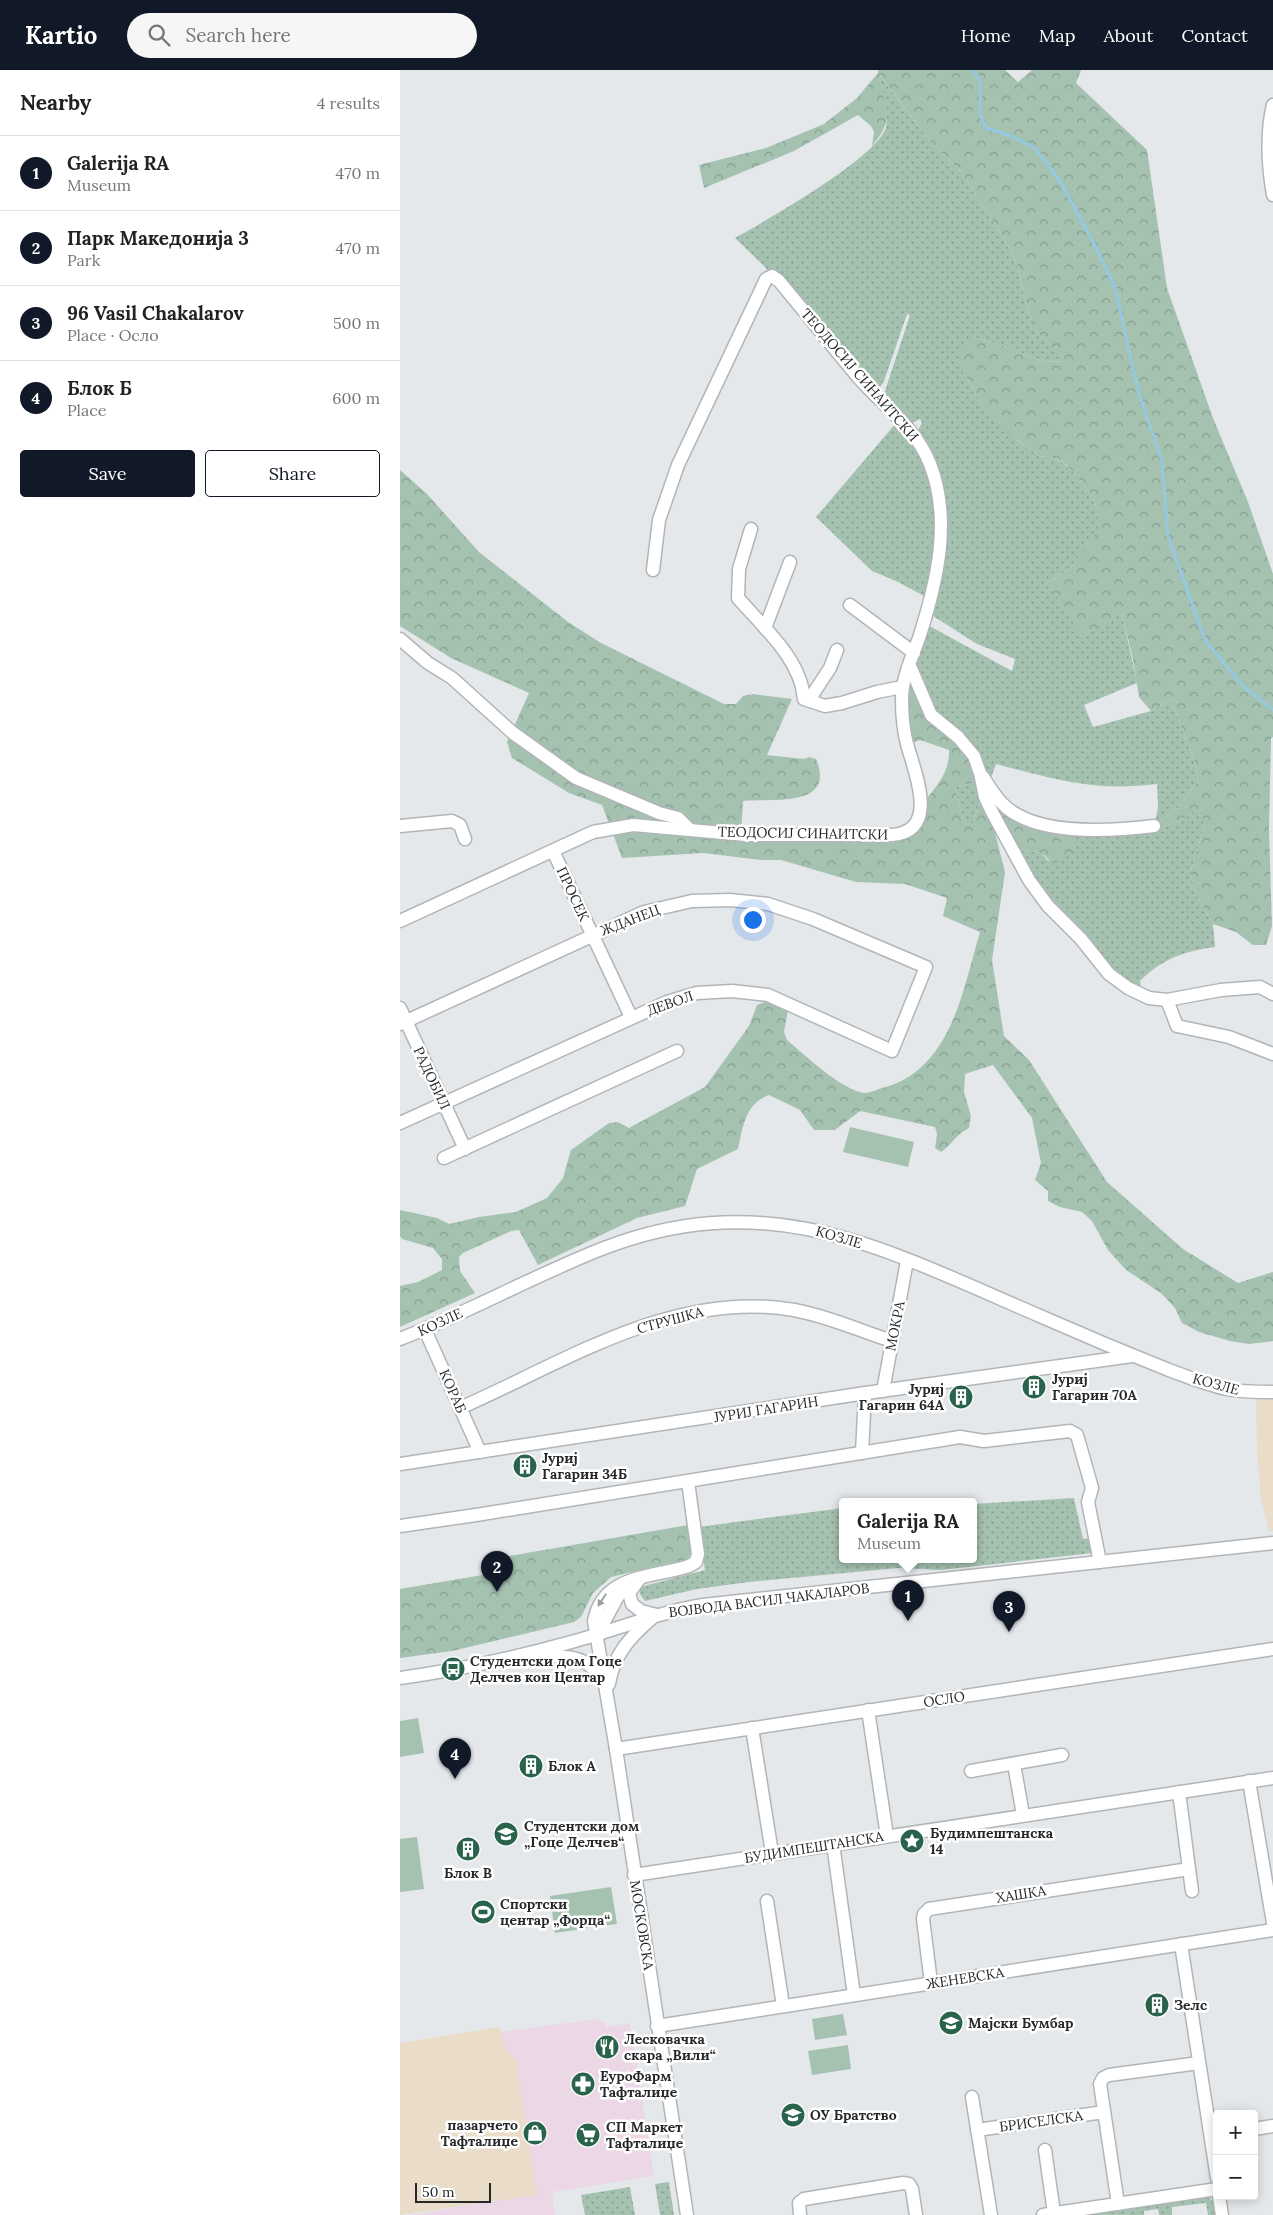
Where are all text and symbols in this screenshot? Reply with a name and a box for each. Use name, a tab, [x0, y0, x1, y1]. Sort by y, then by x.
search box	[127, 13, 477, 58]
text: Kartio	[25, 20, 97, 51]
icon: search	[145, 21, 173, 49]
text: Search here	[185, 23, 291, 47]
text: Home	[961, 24, 1011, 47]
text: Map	[1039, 24, 1075, 47]
text: About	[1103, 24, 1153, 47]
text: Contact	[1181, 24, 1248, 47]
text: Nearby	[20, 89, 91, 116]
text: 4 results	[317, 93, 380, 113]
text: Galerija RA	[67, 151, 169, 175]
text: 1	[33, 163, 39, 183]
text: 470 m	[336, 163, 380, 183]
text: Museum	[67, 175, 131, 195]
text: Парк Македонија 3	[67, 226, 249, 250]
text: 2	[32, 238, 40, 258]
text: 470 m	[336, 238, 380, 258]
text: Park	[67, 250, 100, 270]
text: 96 Vasil Chakalarov	[67, 301, 244, 325]
street label: ТЕОДОСИЈ СИНАИТСКИ	[797, 305, 923, 445]
text: 3	[32, 313, 40, 333]
text: 500 m	[333, 313, 380, 333]
text: Place · Осло	[67, 325, 159, 345]
text: Блок Б	[67, 376, 132, 400]
text: 4	[32, 388, 40, 408]
text: 600 m	[332, 388, 380, 408]
text: Place	[67, 400, 106, 420]
button: Save	[20, 450, 195, 497]
button: Share	[205, 450, 380, 497]
street label: ТЕОДОСИЈ СИНАИТСКИ	[718, 823, 888, 843]
street label: ПРОСЕК	[553, 864, 594, 925]
street label: ЖДАНЕЦ	[598, 900, 663, 940]
your location	[740, 907, 766, 933]
street label: ДЕВОЛ	[644, 987, 696, 1019]
street label: РАДОБИЛ	[410, 1044, 454, 1113]
street label: КОЗЛЕ	[814, 1222, 865, 1252]
street label: МОКРА	[881, 1299, 909, 1353]
street label: СТРУШКА	[635, 1302, 705, 1338]
street label: КОЗЛЕ	[415, 1304, 466, 1340]
street label: КОРАБ	[435, 1366, 471, 1416]
street label: КОЗЛЕ	[1191, 1369, 1242, 1399]
place label: Јуриј Гагарин 70А	[1052, 1370, 1137, 1404]
building icon: Јуриј Гагарин 70А	[1021, 1374, 1047, 1400]
place label: Јуриј Гагарин 64А	[859, 1380, 945, 1414]
building icon: Јуриј Гагарин 64А	[948, 1384, 974, 1410]
street label: ЈУРИЈ ГАГАРИН	[711, 1392, 820, 1426]
place label: Јуриј Гагарин 34Б	[542, 1449, 627, 1483]
building icon: Јуриј Гагарин 34Б	[512, 1453, 538, 1479]
popup	[839, 1498, 977, 1563]
text: Galerija RA	[857, 1509, 959, 1533]
text: Museum	[857, 1533, 921, 1553]
pin: 2	[481, 1551, 513, 1592]
street label: ВОЈВОДА ВАСИЛ ЧАКАЛАРОВ	[668, 1579, 871, 1621]
pin: 1	[892, 1580, 924, 1621]
pin: 3	[993, 1591, 1025, 1632]
one-way arrow	[597, 1594, 607, 1607]
place label: Студентски дом Гоце Делчев кон Центар	[470, 1652, 622, 1686]
bus stop icon: Студентски дом Гоце Делчев кон Центар	[440, 1656, 466, 1682]
street label: ОСЛО	[922, 1687, 966, 1711]
pin: 4	[439, 1738, 471, 1779]
building icon: Блок А	[518, 1753, 544, 1779]
place label: Блок А	[548, 1757, 597, 1775]
place label: Студентски дом „Гоце Делчев“	[524, 1817, 639, 1851]
school or university icon: Студентски дом „Гоце Делчев“	[493, 1821, 519, 1847]
place label: Будимпештанска 14	[930, 1824, 1054, 1858]
street label: БУДИМПЕШТАНСКА	[743, 1827, 885, 1867]
place icon: Будимпештанска 14	[899, 1828, 925, 1854]
building icon: Блок В	[455, 1836, 481, 1862]
place label: Блок В	[444, 1864, 492, 1882]
street label: МОСКОВСКА	[626, 1879, 658, 1971]
street label: ХАШКА	[995, 1881, 1047, 1907]
place label: Спортски центар „Форца“	[500, 1895, 610, 1929]
sports icon: Спортски центар „Форца“	[470, 1899, 496, 1925]
street label: ЖЕНЕВСКА	[925, 1963, 1005, 1993]
building icon: Зелс	[1144, 1992, 1170, 2018]
place label: Зелс	[1174, 1996, 1208, 2014]
school or university icon: Мајски Бумбар	[938, 2010, 964, 2036]
place label: Мајски Бумбар	[968, 2014, 1073, 2032]
place label: Лесковачка скара „Вили“	[624, 2030, 716, 2064]
restaurant icon: Лесковачка скара „Вили“	[594, 2034, 620, 2060]
place label: ЕуроФарм Тафталиџе	[600, 2067, 678, 2101]
pharmacy icon: ЕуроФарм Тафталиџе	[570, 2071, 596, 2097]
school or university icon: ОУ Братство	[780, 2102, 806, 2128]
place label: ОУ Братство	[810, 2106, 897, 2124]
street label: БРИСЕЛСКА	[998, 2106, 1084, 2136]
map controls	[1213, 2110, 1258, 2200]
button: +	[1213, 2110, 1258, 2155]
place label: пазарчето Тафталиџе	[441, 2116, 518, 2150]
place label: СП Маркет Тафталиџе	[606, 2118, 684, 2152]
shop icon: пазарчето Тафталиџе	[522, 2120, 548, 2146]
supermarket icon: СП Маркет Тафталиџе	[575, 2122, 601, 2148]
button: −	[1213, 2155, 1258, 2200]
scale bar	[415, 2180, 491, 2203]
text: 50 m	[422, 2183, 455, 2201]

